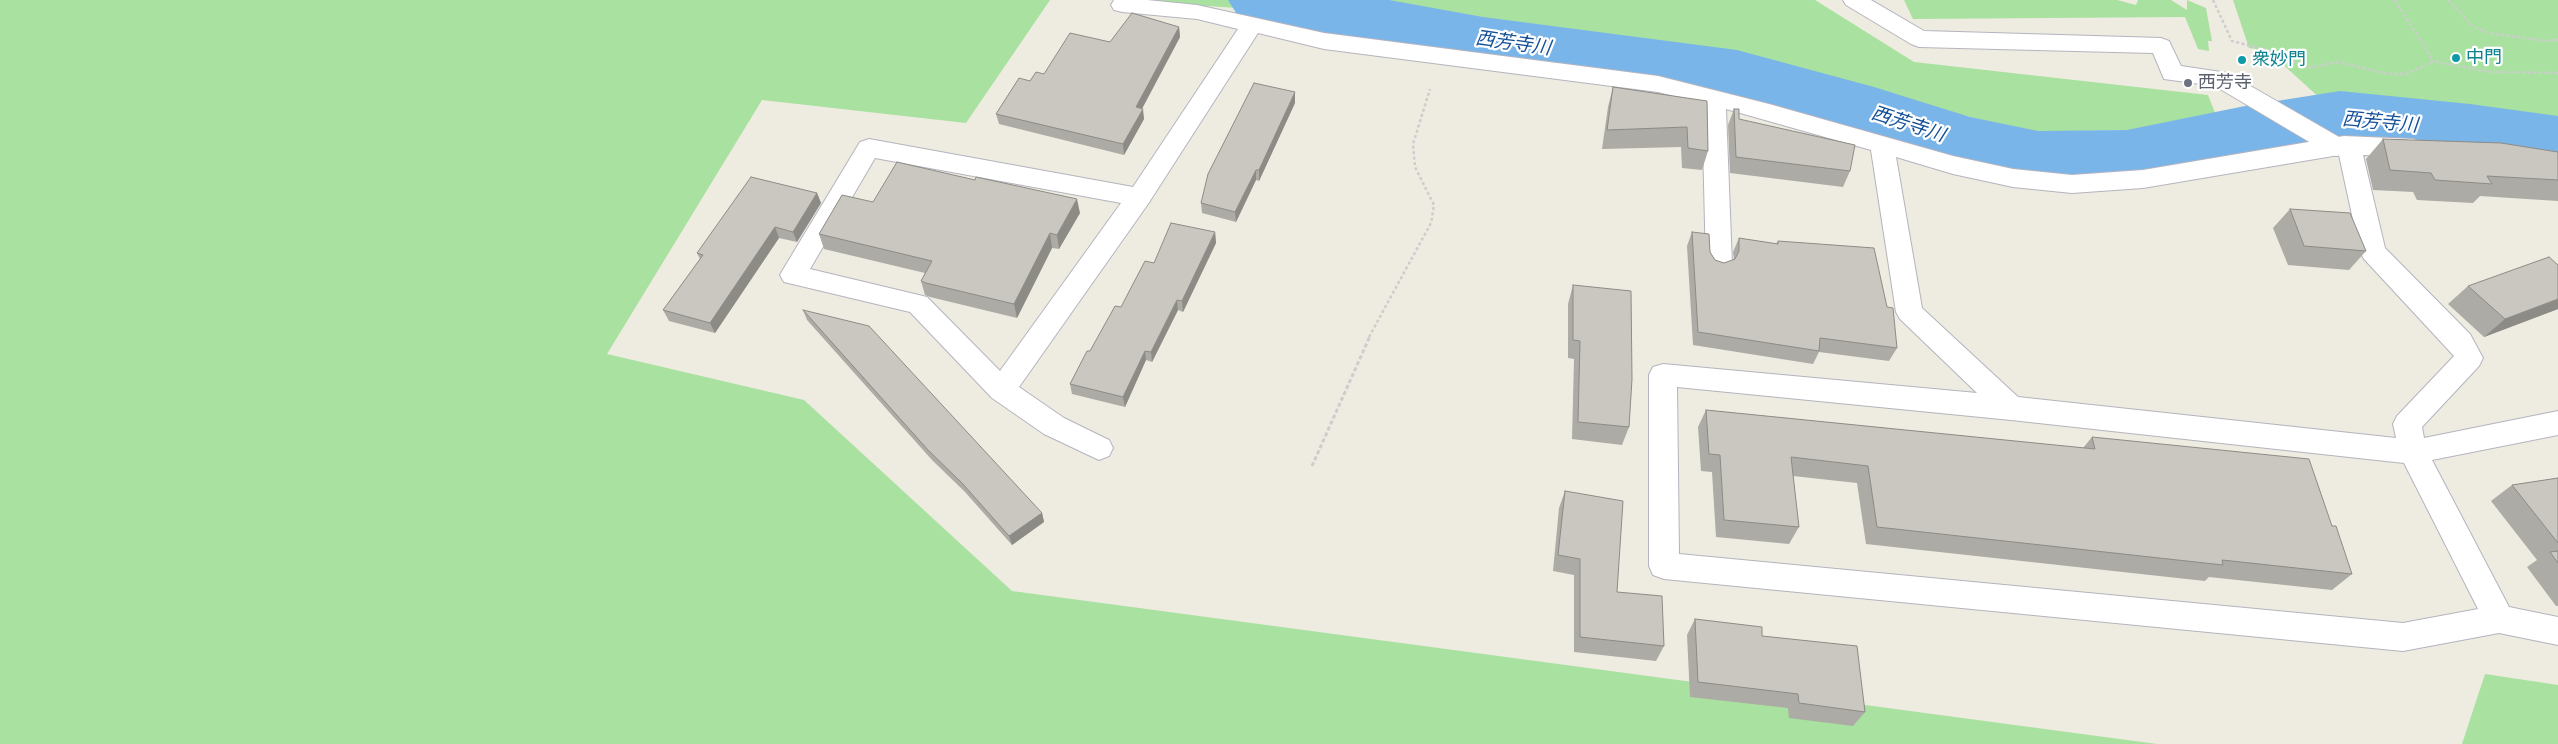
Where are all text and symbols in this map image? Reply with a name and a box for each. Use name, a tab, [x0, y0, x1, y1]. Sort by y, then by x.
water label: 西芳寺川	[1474, 27, 1552, 61]
place label: 中門	[2466, 47, 2502, 69]
place label: 衆妙門	[2252, 49, 2306, 71]
marker: 中門	[2450, 52, 2462, 64]
marker: 衆妙門	[2236, 54, 2248, 66]
place label: 西芳寺	[2198, 72, 2252, 94]
marker: 西芳寺	[2182, 77, 2194, 89]
water label: 西芳寺川	[1868, 102, 1948, 148]
water label: 西芳寺川	[2341, 108, 2419, 138]

